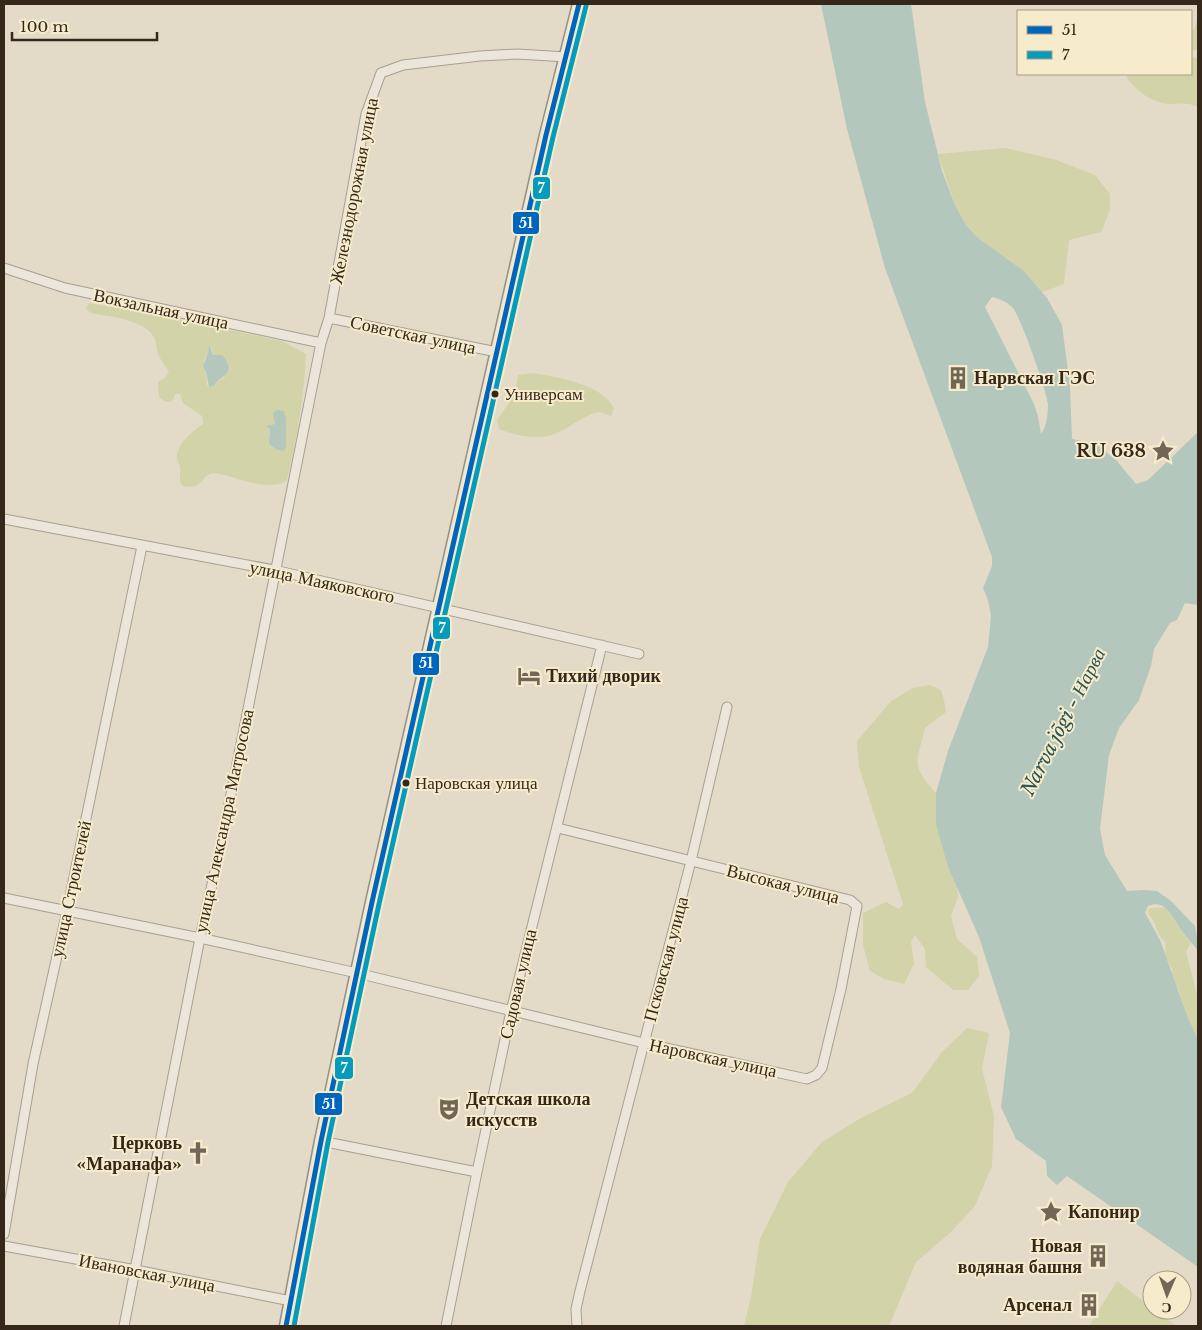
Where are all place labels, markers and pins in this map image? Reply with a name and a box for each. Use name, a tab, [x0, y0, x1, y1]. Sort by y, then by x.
building icon: Нарвская ГЭС	[945, 365, 971, 391]
place label: Нарвская ГЭС	[974, 367, 1095, 389]
place label: Универсам	[504, 384, 583, 405]
marker: Универсам	[490, 389, 500, 399]
place icon: RU 638	[1150, 438, 1176, 464]
place label: RU 638	[1076, 440, 1146, 462]
hotel icon: Тихий дворик	[516, 663, 542, 689]
place label: Тихий дворик	[546, 665, 662, 687]
place label: Наровская улица	[415, 773, 538, 794]
marker: Наровская улица	[401, 778, 411, 788]
place label: Детская школа искусств	[466, 1088, 590, 1131]
theatre icon: Детская школа искусств	[436, 1096, 462, 1122]
place label: Церковь «Маранафа»	[76, 1132, 182, 1175]
church icon: Церковь «Маранафа»	[185, 1140, 211, 1166]
place icon: Капонир	[1038, 1199, 1064, 1225]
place label: Капонир	[1068, 1201, 1140, 1223]
place label: Новая водяная башня	[958, 1235, 1082, 1278]
building icon: Новая водяная башня	[1085, 1243, 1111, 1269]
building icon: Арсенал	[1076, 1292, 1102, 1318]
place label: Арсенал	[1003, 1294, 1072, 1316]

